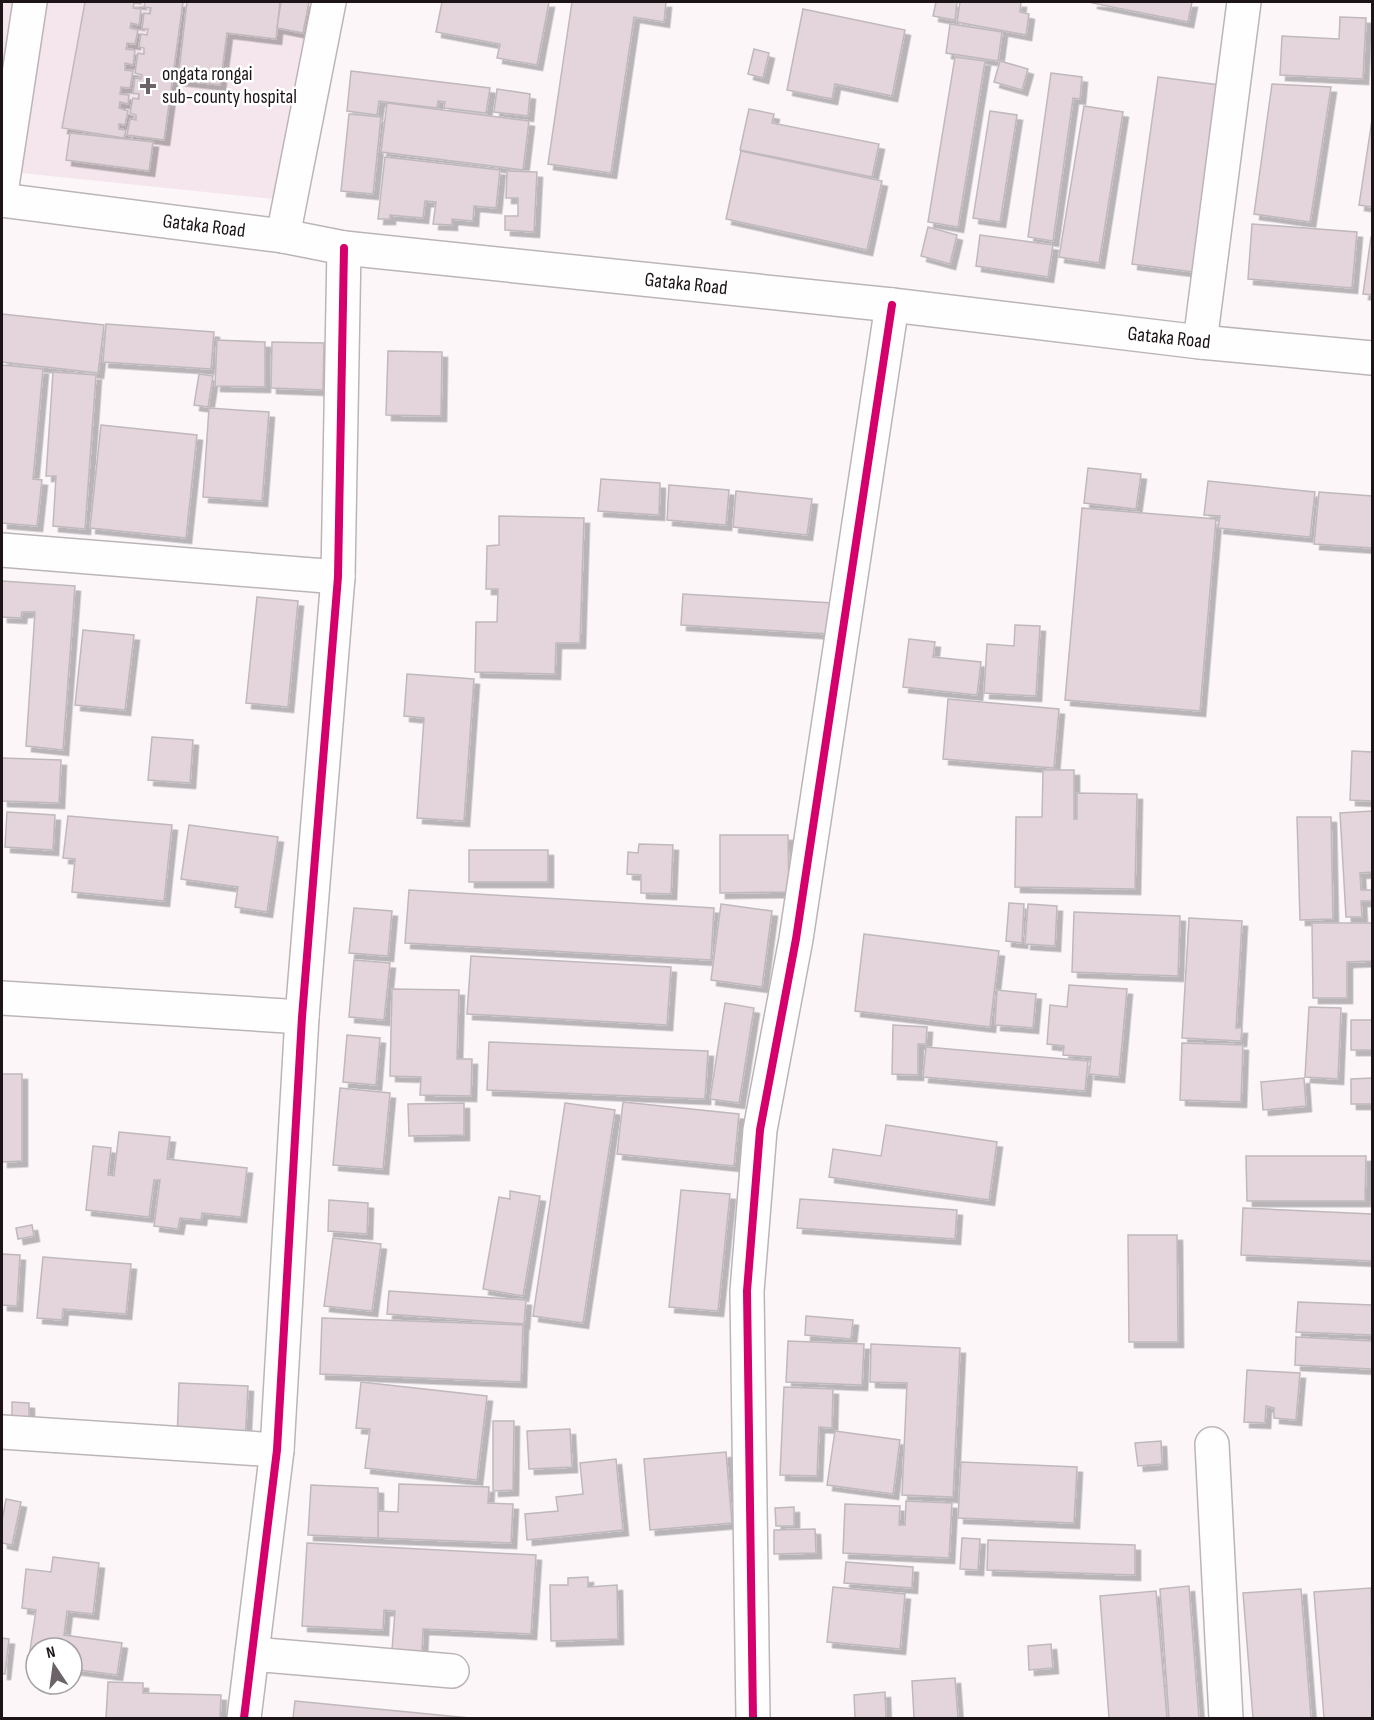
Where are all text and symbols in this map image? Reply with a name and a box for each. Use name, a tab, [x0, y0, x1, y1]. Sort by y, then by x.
place label: ongata rongai sub-county hospital	[162, 62, 297, 109]
marker: ongata rongai sub-county hospital	[139, 77, 157, 95]
street label: Gataka Road	[161, 209, 247, 243]
street label: Gataka Road	[643, 268, 729, 300]
street label: Gataka Road	[1126, 322, 1212, 354]
north arrow	[24, 1636, 84, 1696]
text: N	[45, 1643, 57, 1663]

